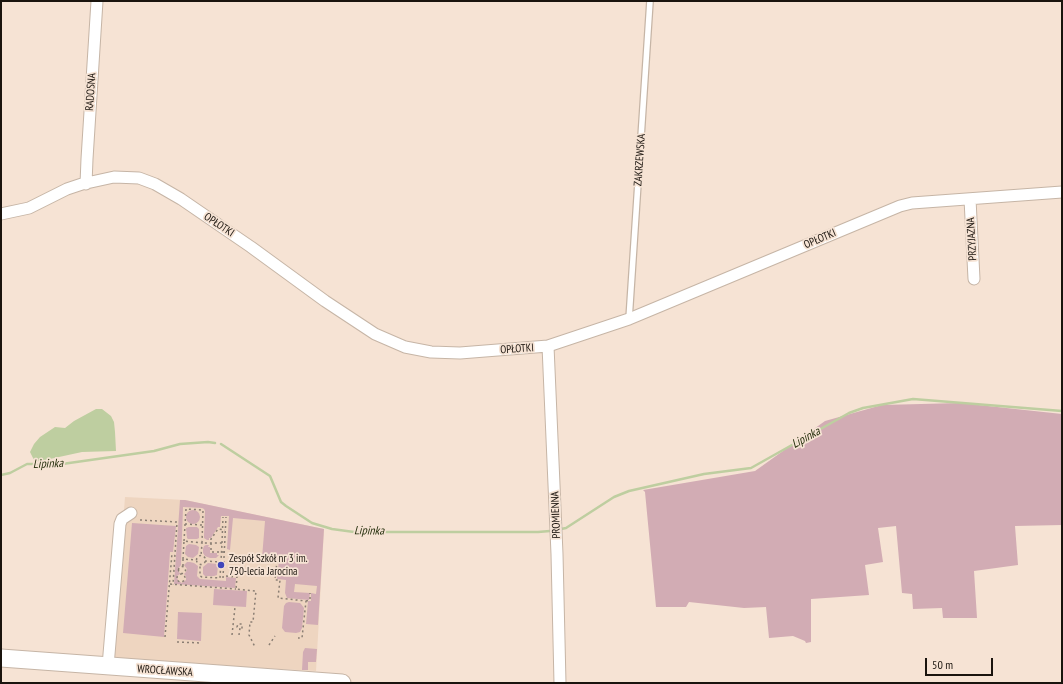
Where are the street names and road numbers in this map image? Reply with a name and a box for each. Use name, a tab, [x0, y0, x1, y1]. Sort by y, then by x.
street label: RADOSNA	[83, 73, 99, 111]
street label: ZAKRZEWSKA	[632, 133, 648, 187]
street label: OPŁOTKI	[201, 210, 237, 240]
street label: PRZYJAZNA	[964, 217, 980, 261]
street label: OPŁOTKI	[802, 226, 838, 252]
street label: OPŁOTKI	[500, 341, 534, 357]
street label: PROMIENNA	[549, 491, 563, 539]
street label: WROCŁAWSKA	[137, 662, 193, 680]

